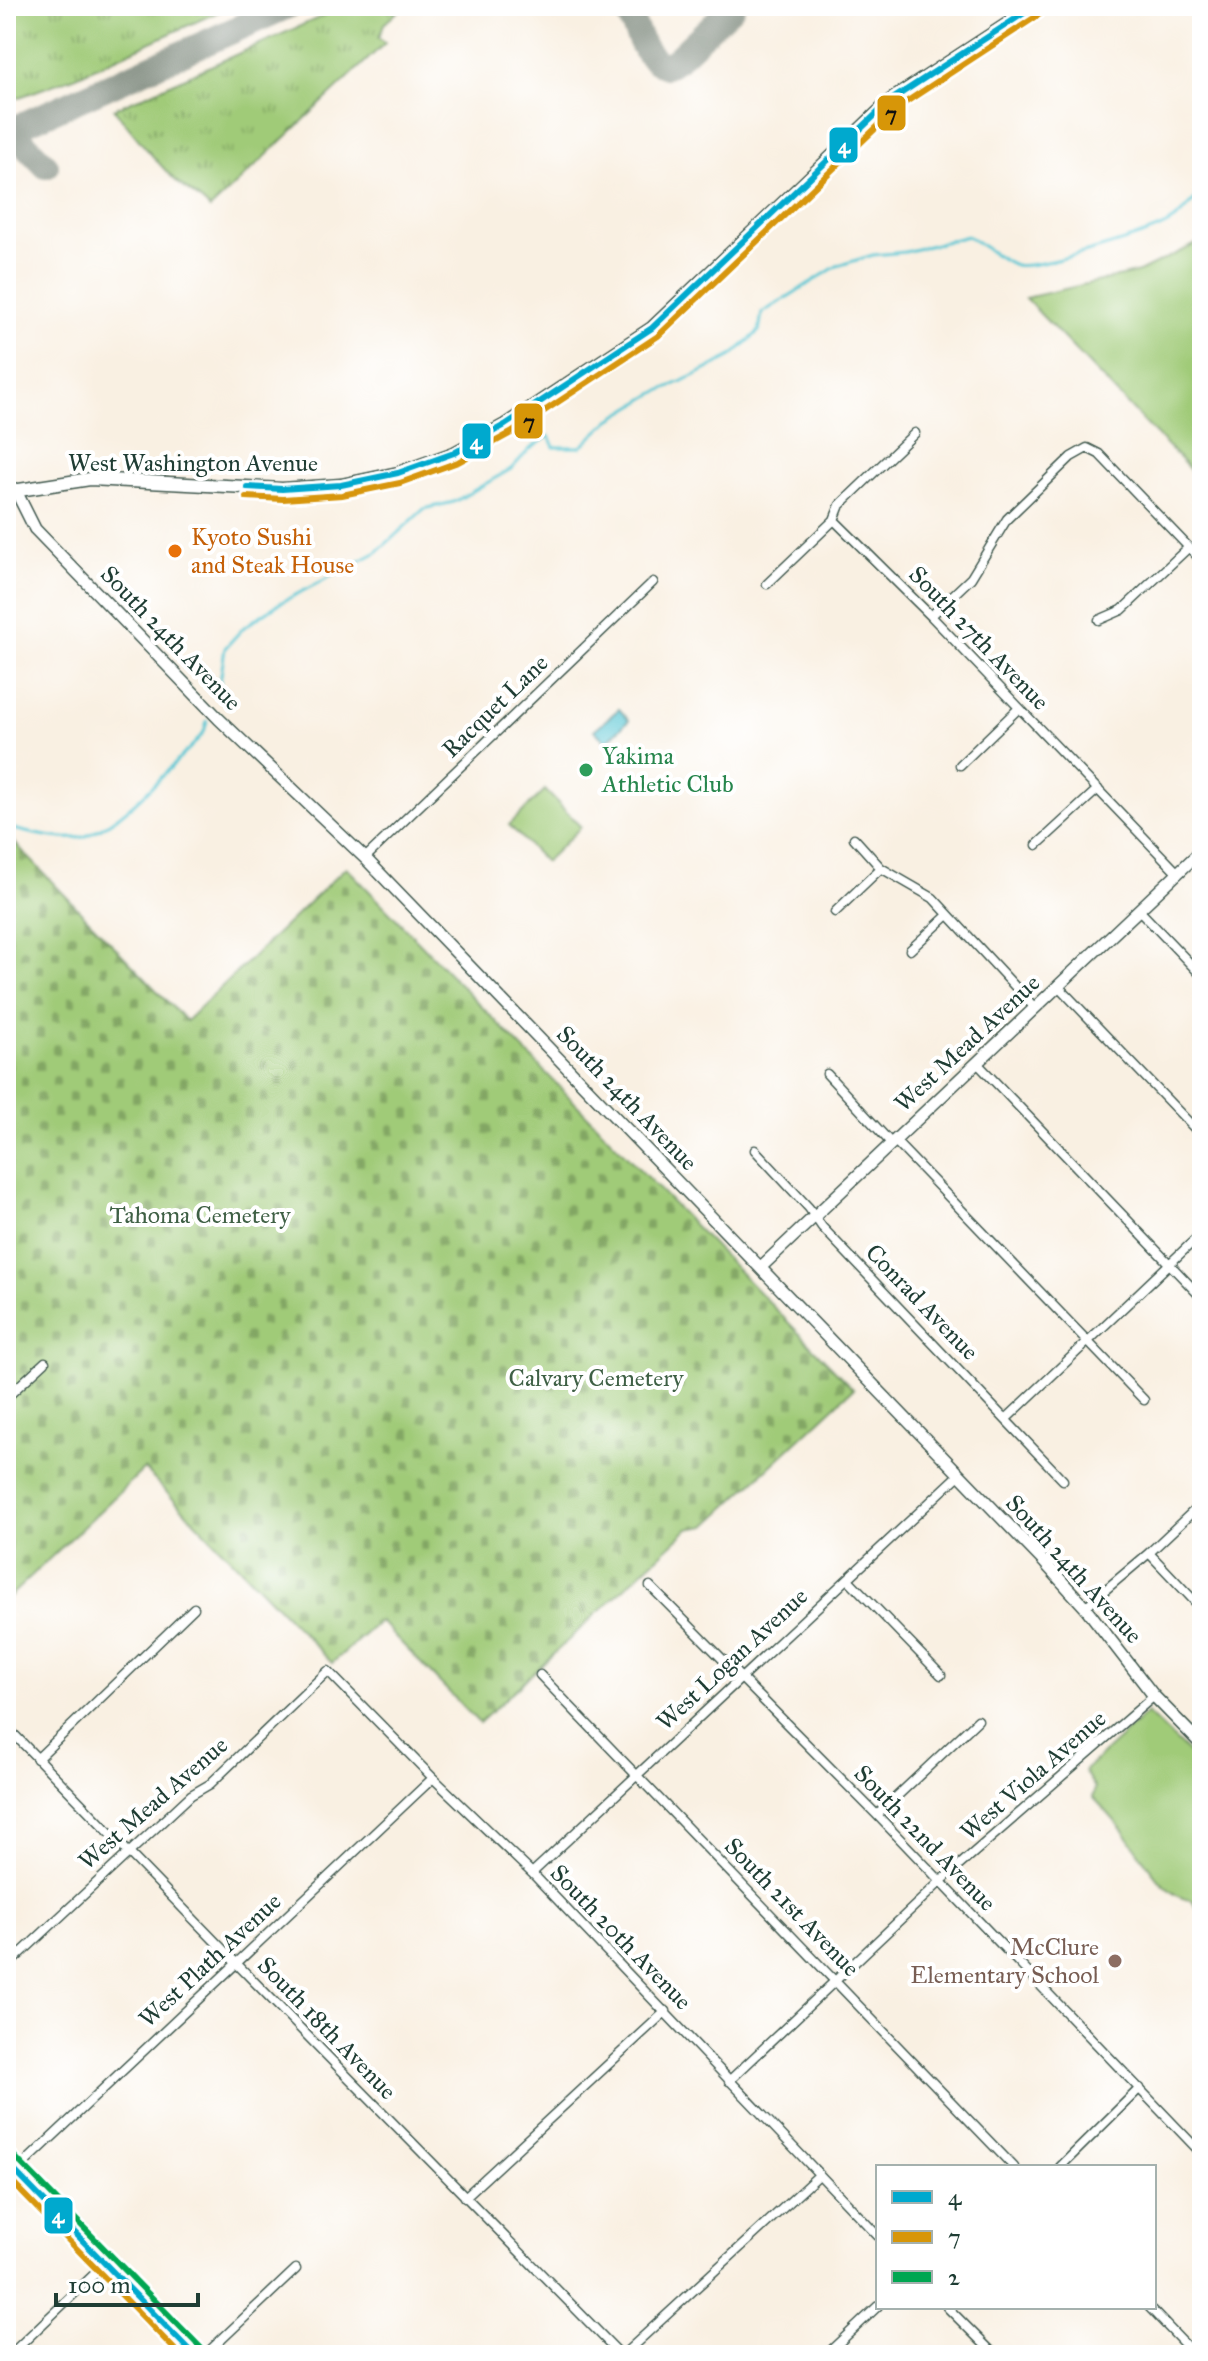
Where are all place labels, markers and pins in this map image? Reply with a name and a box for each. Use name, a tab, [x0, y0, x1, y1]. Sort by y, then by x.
place label: Kyoto Sushi and Steak House	[191, 522, 354, 580]
marker: Kyoto Sushi and Steak House	[166, 542, 184, 560]
place label: Yakima Athletic Club	[601, 741, 734, 799]
marker: Yakima Athletic Club	[577, 761, 595, 779]
place label: McClure Elementary School	[910, 1932, 1100, 1990]
marker: McClure Elementary School	[1106, 1952, 1124, 1970]

